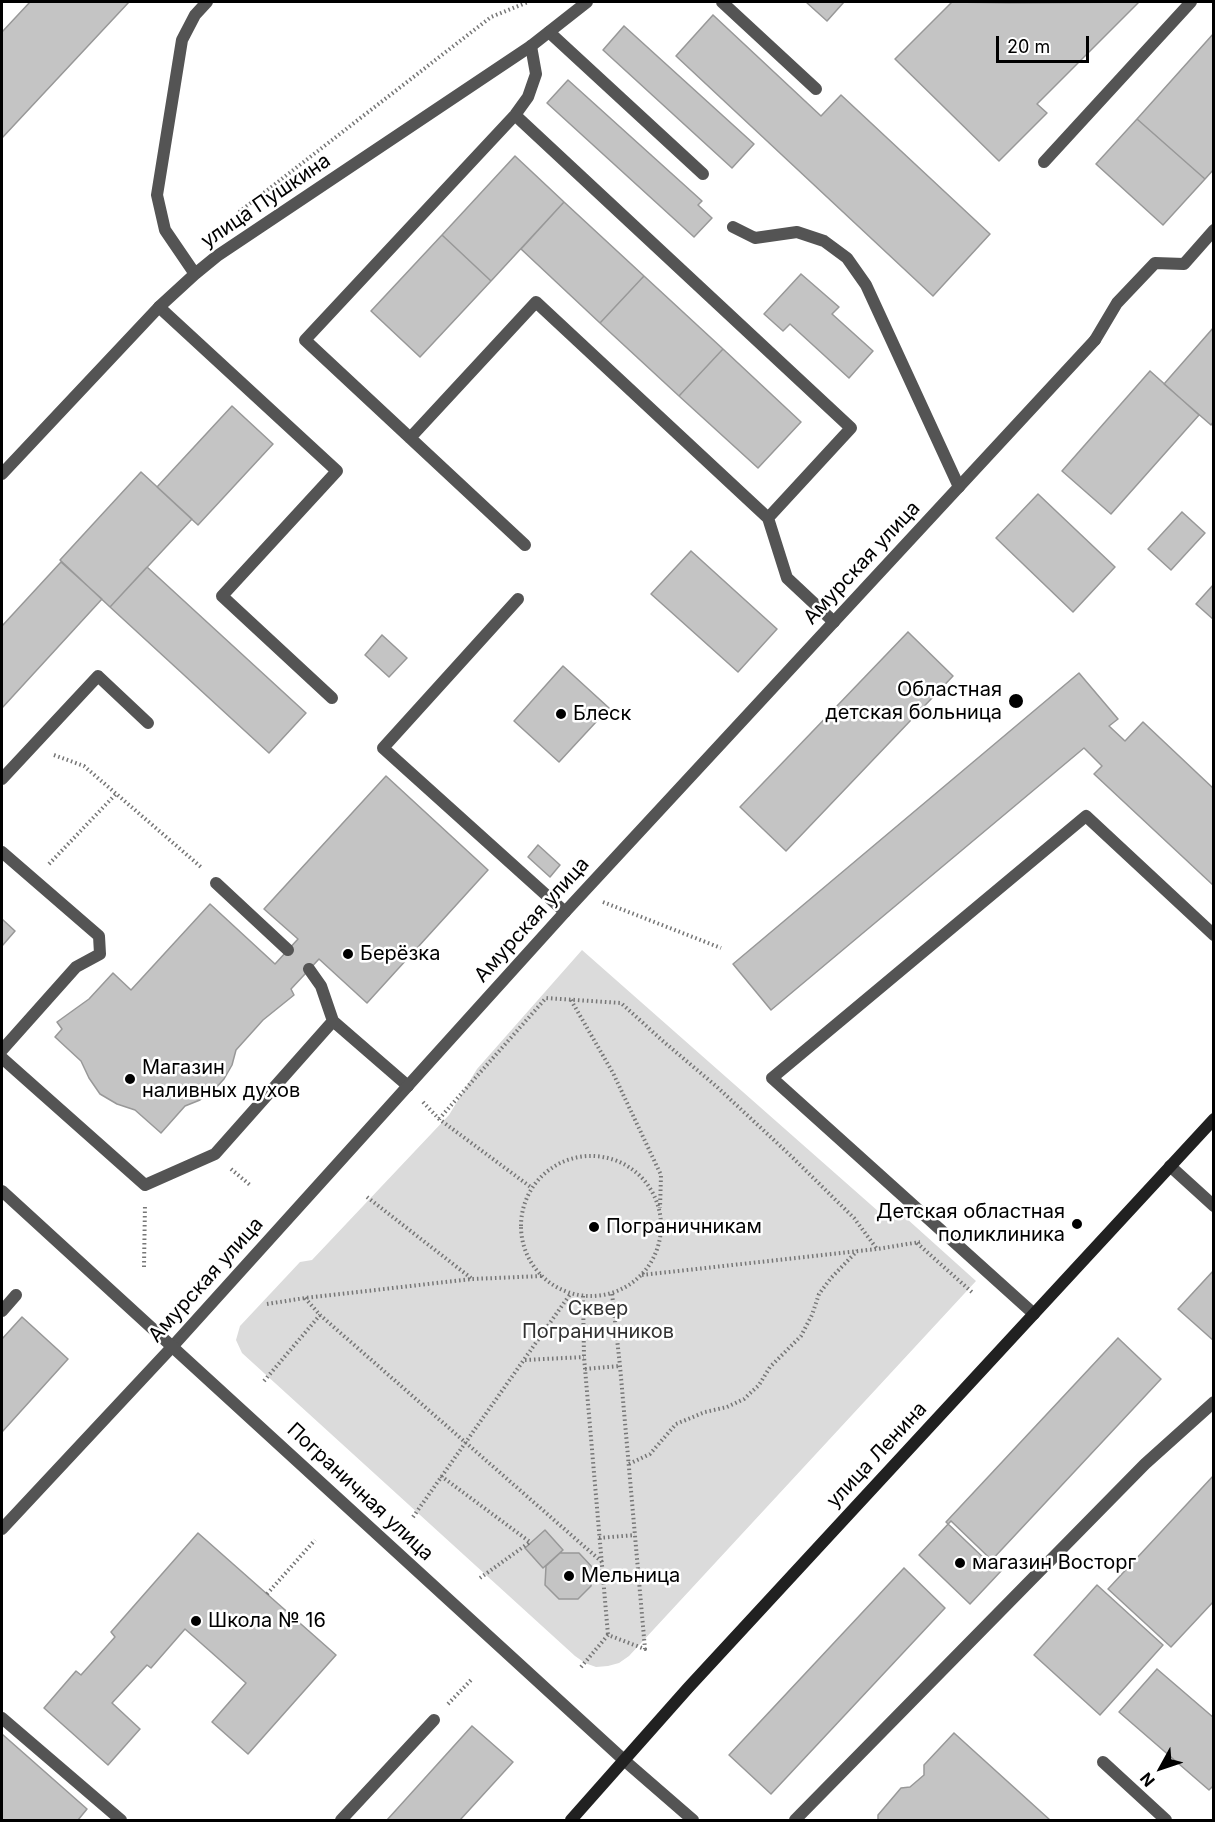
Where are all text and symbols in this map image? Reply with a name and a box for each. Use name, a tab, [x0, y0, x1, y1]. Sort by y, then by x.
scale bar	[999, 24, 1092, 62]
text: 20 m	[1007, 36, 1050, 57]
street label: улица Пушкина	[197, 149, 335, 253]
street label: Амурская улица	[799, 496, 925, 630]
place label: Областная детская больница	[825, 678, 1002, 725]
marker: Областная детская больница	[1007, 692, 1025, 710]
place label: Блеск	[573, 702, 631, 726]
marker: Блеск	[554, 707, 568, 721]
street label: Амурская улица	[470, 853, 594, 987]
place label: Берёзка	[360, 942, 440, 966]
marker: Берёзка	[341, 947, 355, 961]
place label: Магазин наливных духов	[142, 1056, 300, 1103]
marker: Магазин наливных духов	[123, 1072, 137, 1086]
place label: Детская областная поликлиника	[876, 1200, 1065, 1247]
street label: Амурская улица	[144, 1213, 268, 1347]
place label: Пограничникам	[606, 1215, 762, 1239]
marker: Детская областная поликлиника	[1070, 1217, 1084, 1231]
marker: Пограничникам	[587, 1220, 601, 1234]
park label: Сквер Пограничников	[522, 1297, 674, 1344]
street label: улица Ленина	[822, 1397, 932, 1513]
street label: Пограничная улица	[282, 1418, 438, 1566]
place label: магазин Восторг	[972, 1551, 1136, 1575]
marker: магазин Восторг	[953, 1556, 967, 1570]
place label: Мельница	[581, 1564, 680, 1588]
marker: Мельница	[562, 1569, 576, 1583]
place label: Школа № 16	[208, 1609, 326, 1633]
marker: Школа № 16	[189, 1614, 203, 1628]
north arrow	[1131, 1738, 1191, 1798]
text: N	[1136, 1768, 1159, 1791]

